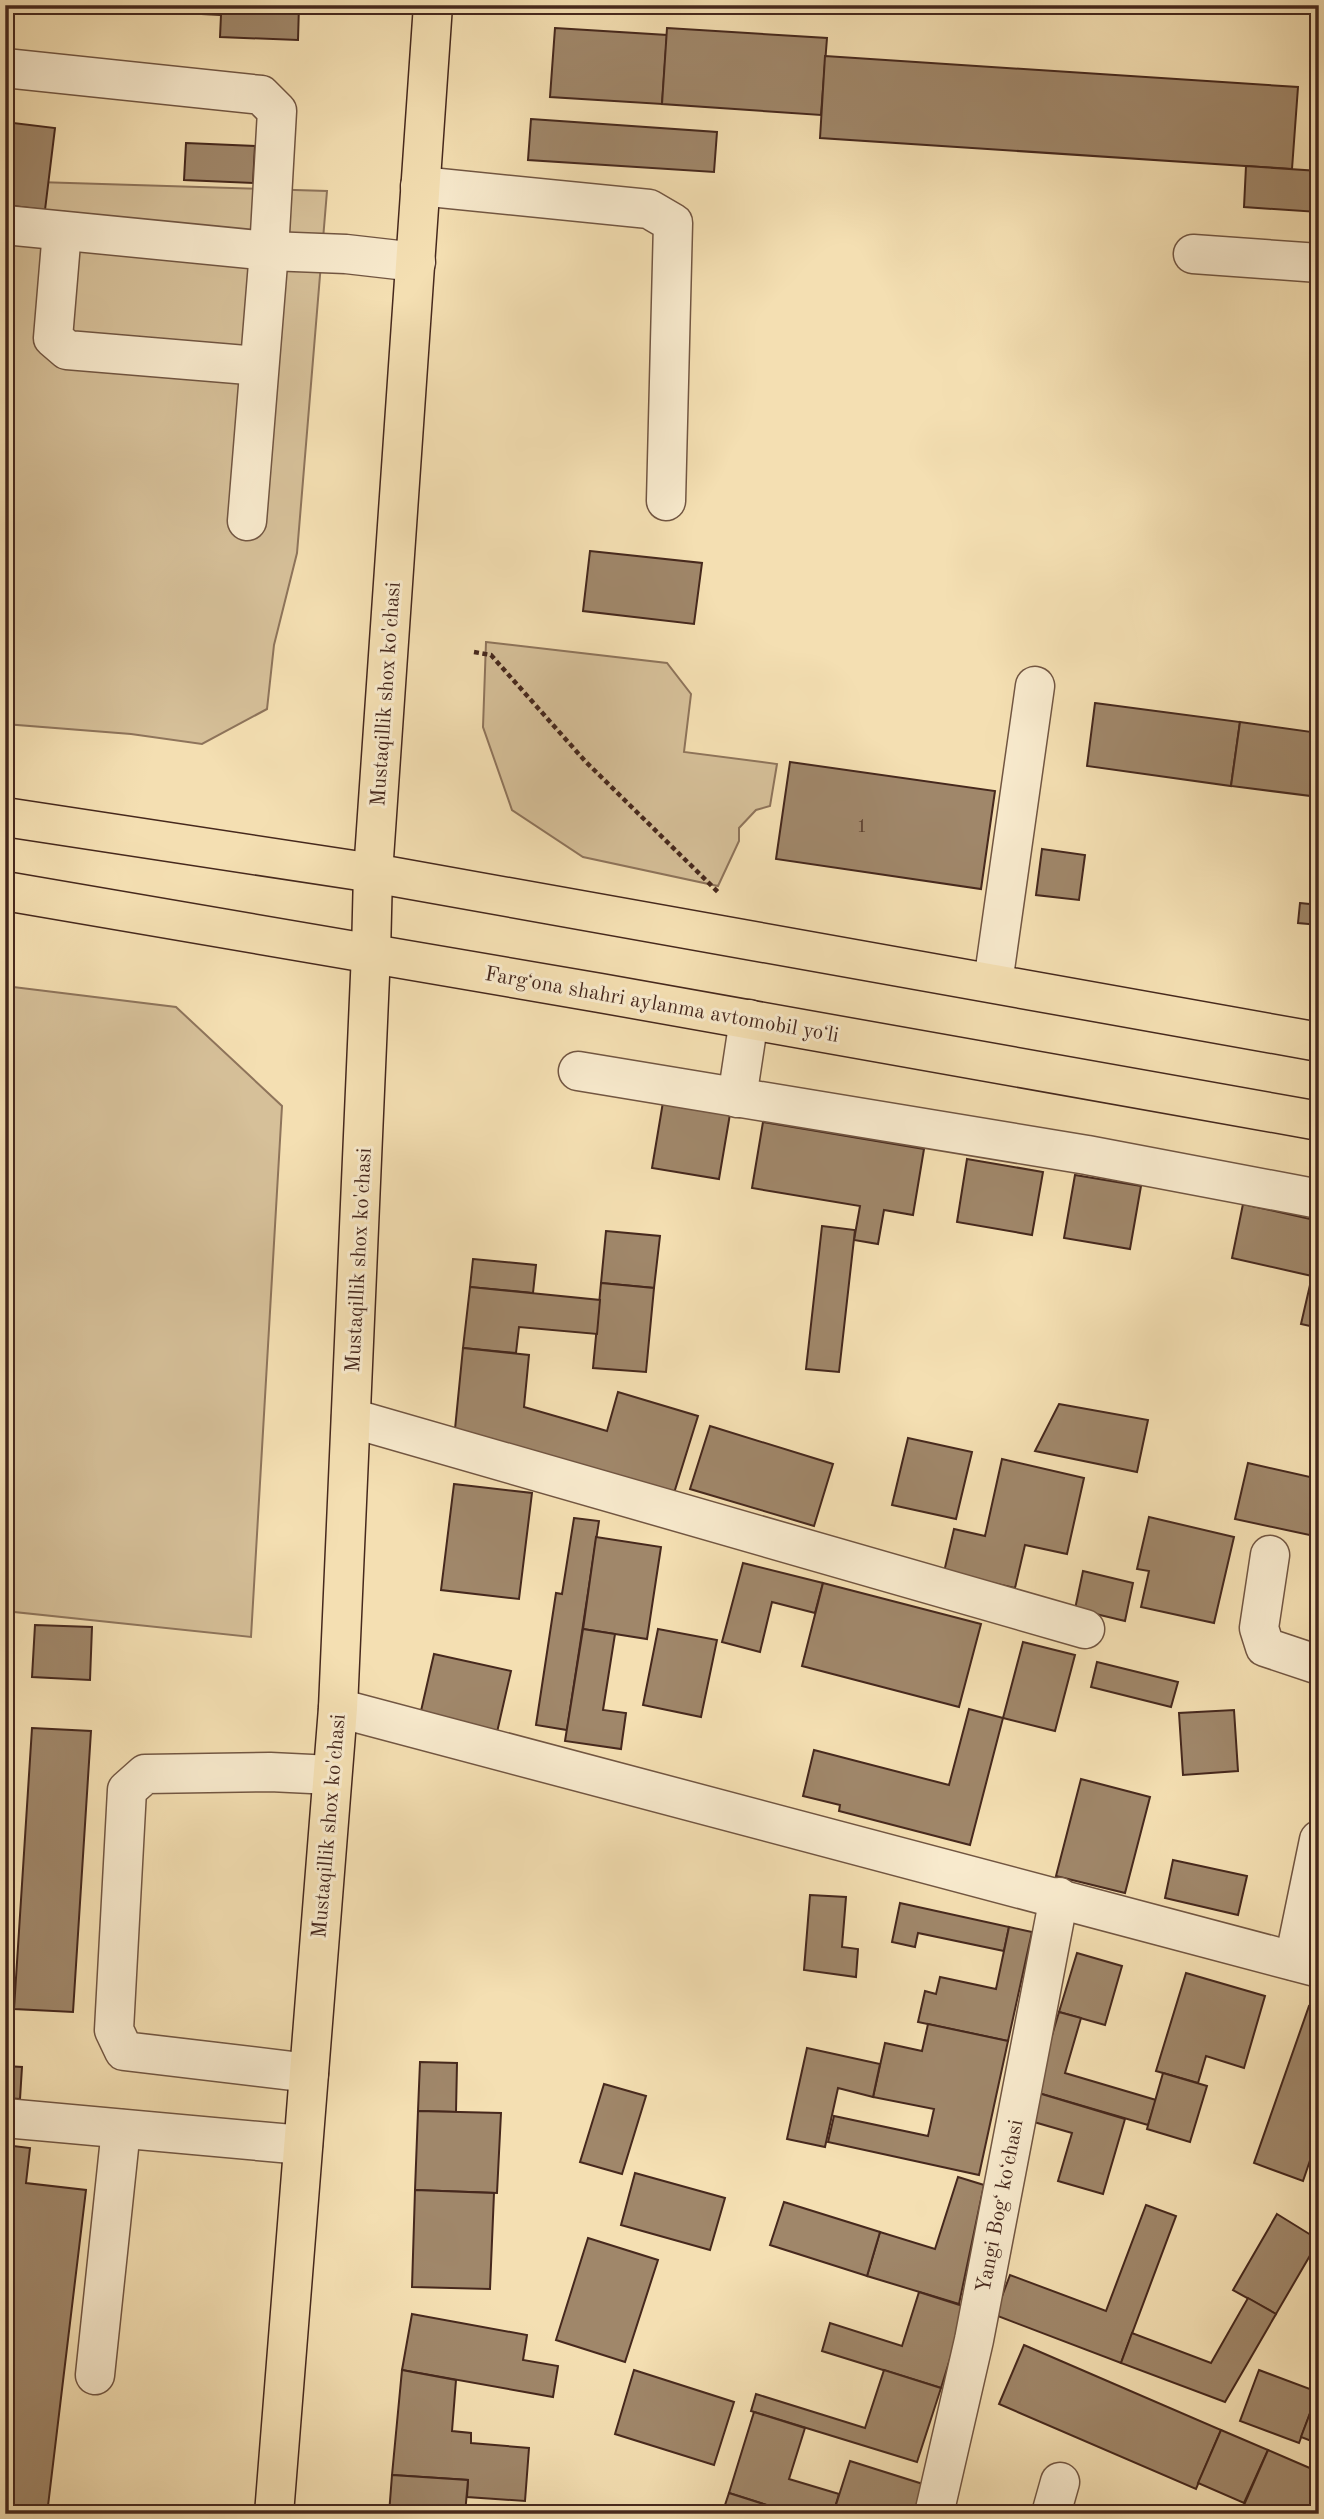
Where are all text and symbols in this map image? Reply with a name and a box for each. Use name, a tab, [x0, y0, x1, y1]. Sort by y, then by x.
street label: Mustaqillik shox ko'chasi	[368, 581, 405, 807]
house number: 1	[857, 818, 867, 836]
street label: Fargʻona shahri aylanma avtomobil yoʻli	[483, 964, 840, 1047]
street label: Mustaqillik shox ko'chasi	[343, 1147, 376, 1373]
street label: Mustaqillik shox ko'chasi	[309, 1713, 350, 1939]
street label: Yangi Bogʻ koʻchasi	[973, 2118, 1028, 2295]

